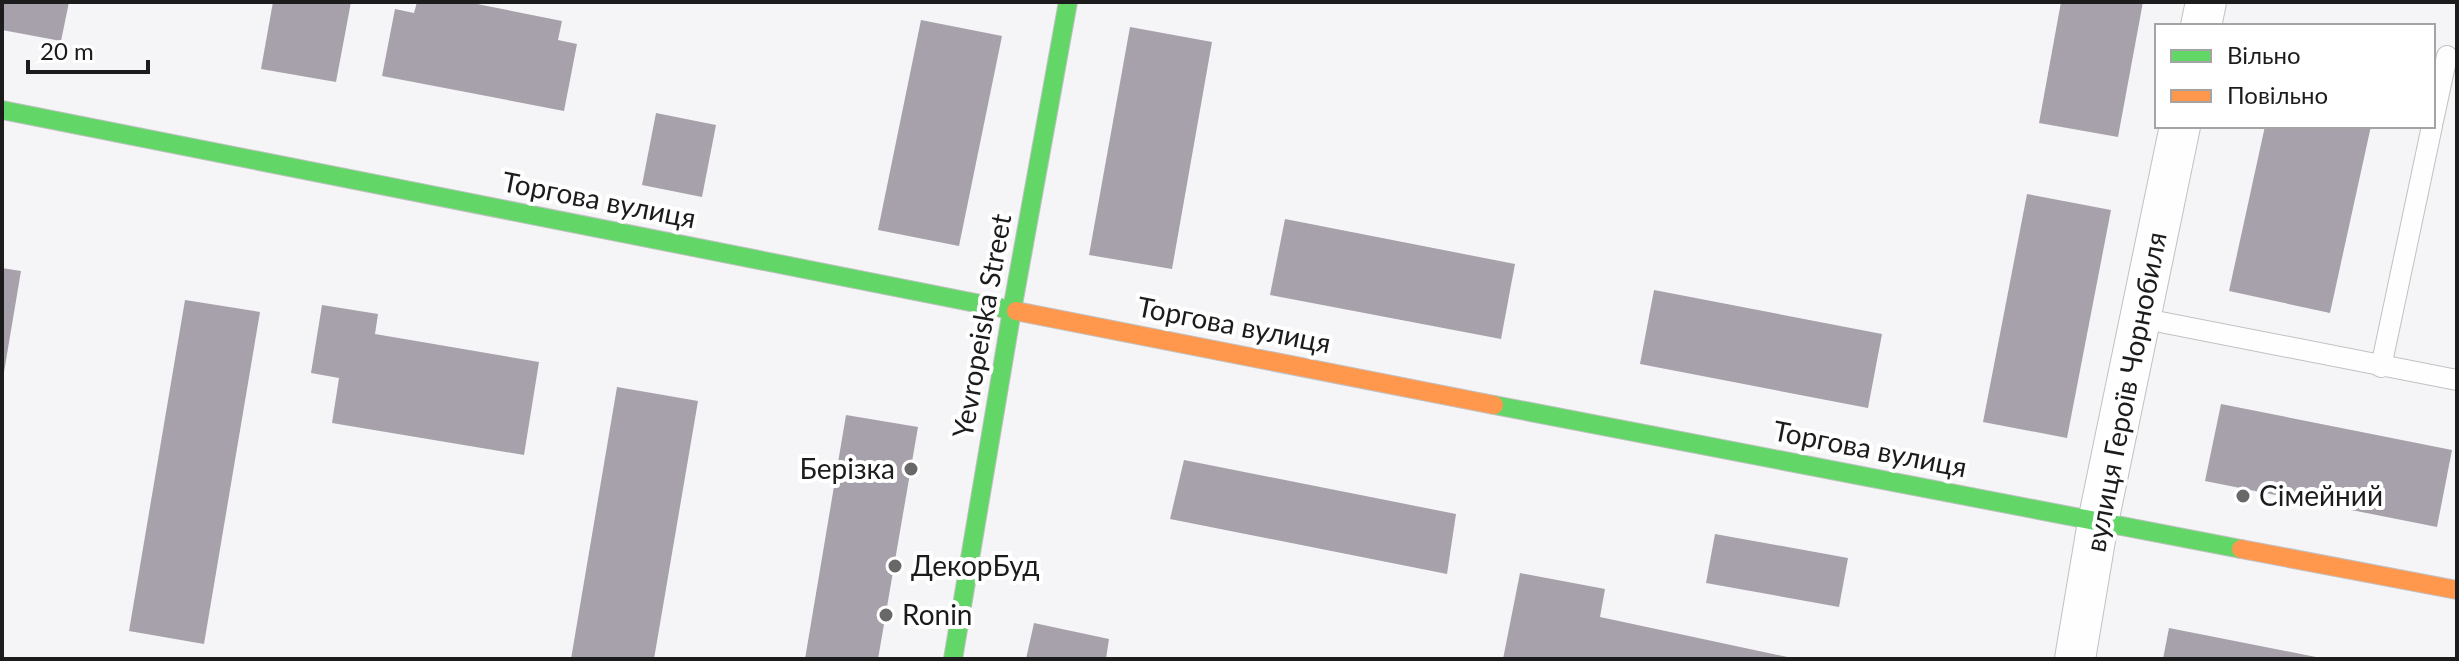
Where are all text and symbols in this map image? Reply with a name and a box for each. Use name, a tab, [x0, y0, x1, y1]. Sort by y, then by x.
scale bar	[28, 24, 148, 74]
legend	[2155, 24, 2435, 128]
text: 20 m	[40, 36, 94, 65]
text: Вільно	[2227, 40, 2301, 69]
text: Повільно	[2227, 80, 2328, 109]
street label: Торгова вулиця	[500, 164, 699, 234]
street label: Yevropeiska Street	[945, 211, 1017, 441]
street label: вулиця Героїв Чорнобиля	[2077, 229, 2173, 555]
street label: Торгова вулиця	[1135, 289, 1334, 359]
street label: Торгова вулиця	[1771, 413, 1970, 483]
place label: Берізка	[800, 451, 895, 485]
marker: Берізка	[902, 460, 920, 478]
place label: Сімейний	[2259, 478, 2383, 512]
marker: Сімейний	[2234, 487, 2252, 505]
place label: ДекорБуд	[911, 548, 1040, 582]
marker: ДекорБуд	[886, 557, 904, 575]
place label: Ronin	[902, 597, 972, 631]
marker: Ronin	[877, 606, 895, 624]

